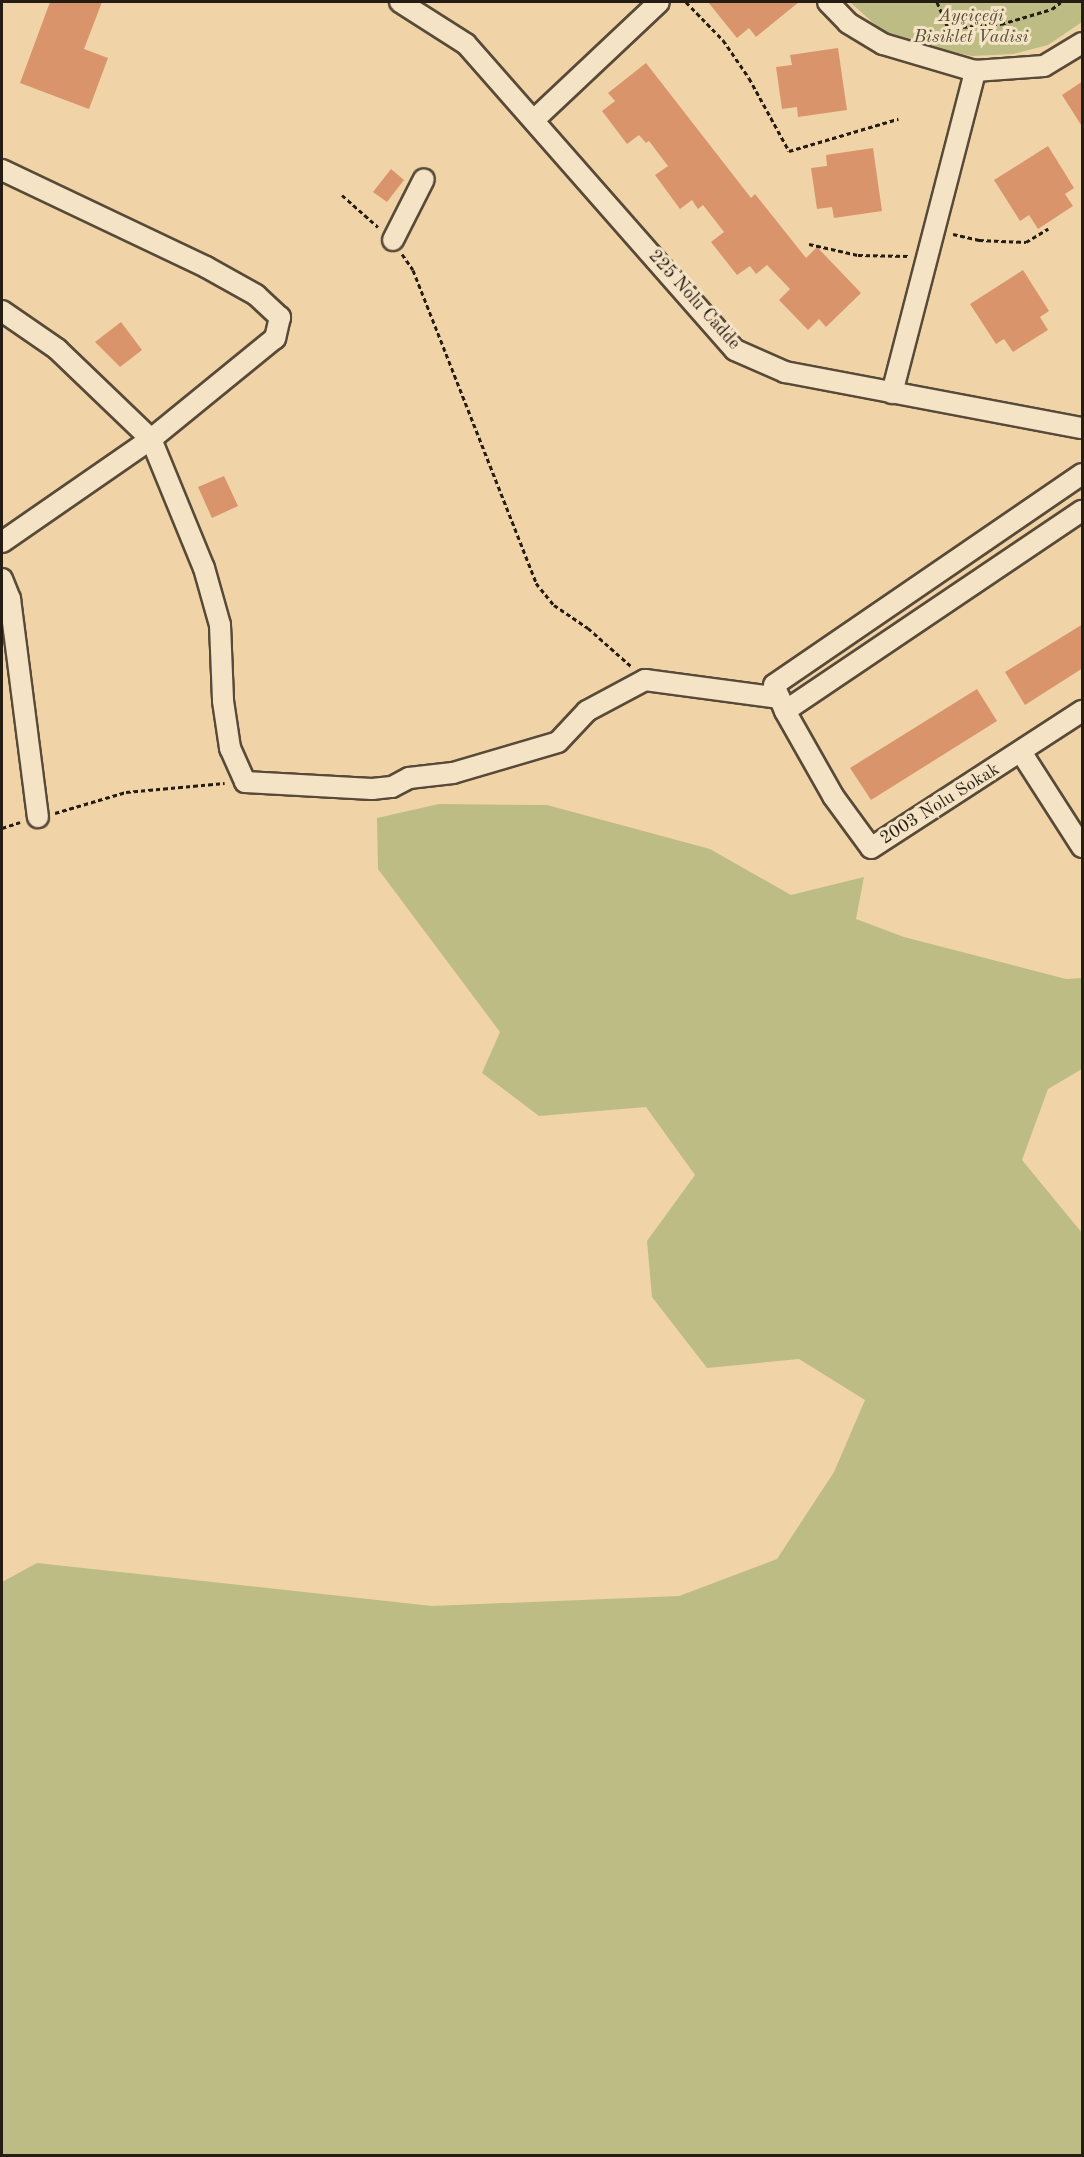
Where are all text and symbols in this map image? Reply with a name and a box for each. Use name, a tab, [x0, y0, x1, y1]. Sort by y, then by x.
park label: Ayçiçeği Bisiklet Vadisi	[913, 6, 1029, 48]
street label: 225 Nolu Cadde	[644, 246, 744, 354]
street label: 2003 Nolu Sokak	[876, 759, 1004, 849]

